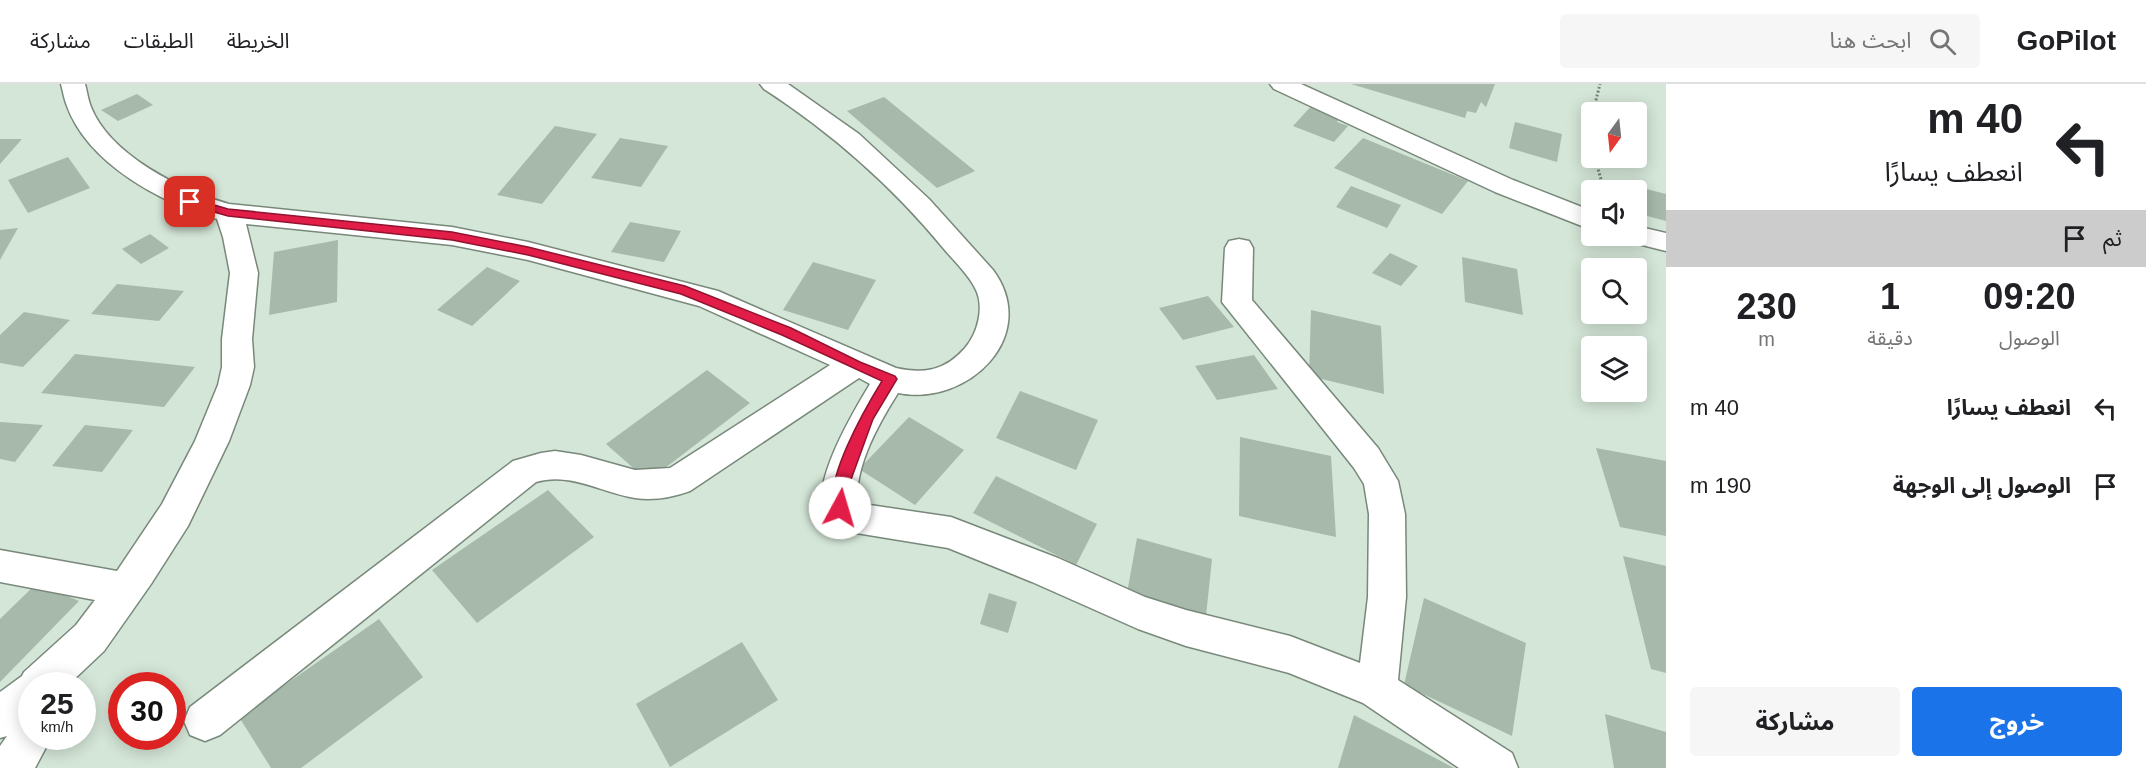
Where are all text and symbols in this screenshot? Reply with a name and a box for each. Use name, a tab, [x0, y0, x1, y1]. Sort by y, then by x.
search box	[1560, 14, 1980, 68]
icon: search	[1926, 25, 1959, 58]
text: GoPilot	[2016, 25, 2116, 56]
text: ابحث هنا	[1830, 28, 1911, 53]
text: مشاركة	[30, 29, 91, 52]
text: الطبقات	[124, 29, 194, 52]
text: الخريطة	[227, 29, 290, 52]
text: 40 m	[1927, 95, 2023, 142]
north arrow	[1581, 102, 1647, 168]
map controls	[1581, 102, 1647, 402]
icon: left	[2044, 108, 2122, 186]
text: انعطف يسارًا	[1884, 157, 2023, 187]
pin	[164, 176, 215, 227]
button: sound	[1581, 180, 1647, 246]
icon: arrive	[173, 185, 206, 218]
icon: arrive	[2058, 222, 2091, 255]
text: ثم	[2103, 226, 2122, 251]
button: search	[1581, 258, 1647, 324]
text: 1	[1880, 276, 1900, 317]
text: 09:20	[1983, 276, 2075, 317]
text: 230	[1737, 286, 1797, 327]
text: دقيقة	[1867, 327, 1913, 349]
text: الوصول	[1999, 327, 2060, 349]
text: m	[1758, 328, 1775, 350]
button: layers	[1581, 336, 1647, 402]
icon: left	[2089, 392, 2122, 425]
text: 40 m	[1690, 395, 1739, 420]
text: انعطف يسارًا	[1947, 395, 2071, 420]
icon: arrive	[2089, 470, 2122, 503]
text: 190 m	[1690, 473, 1751, 498]
text: الوصول إلى الوجهة	[1893, 473, 2071, 498]
position arrow	[808, 476, 872, 540]
speed limit sign: 30	[108, 672, 186, 750]
text: 25	[40, 687, 74, 720]
button: مشاركة	[1690, 687, 1900, 756]
button: خروج	[1912, 687, 2122, 756]
text: km/h	[41, 718, 73, 735]

